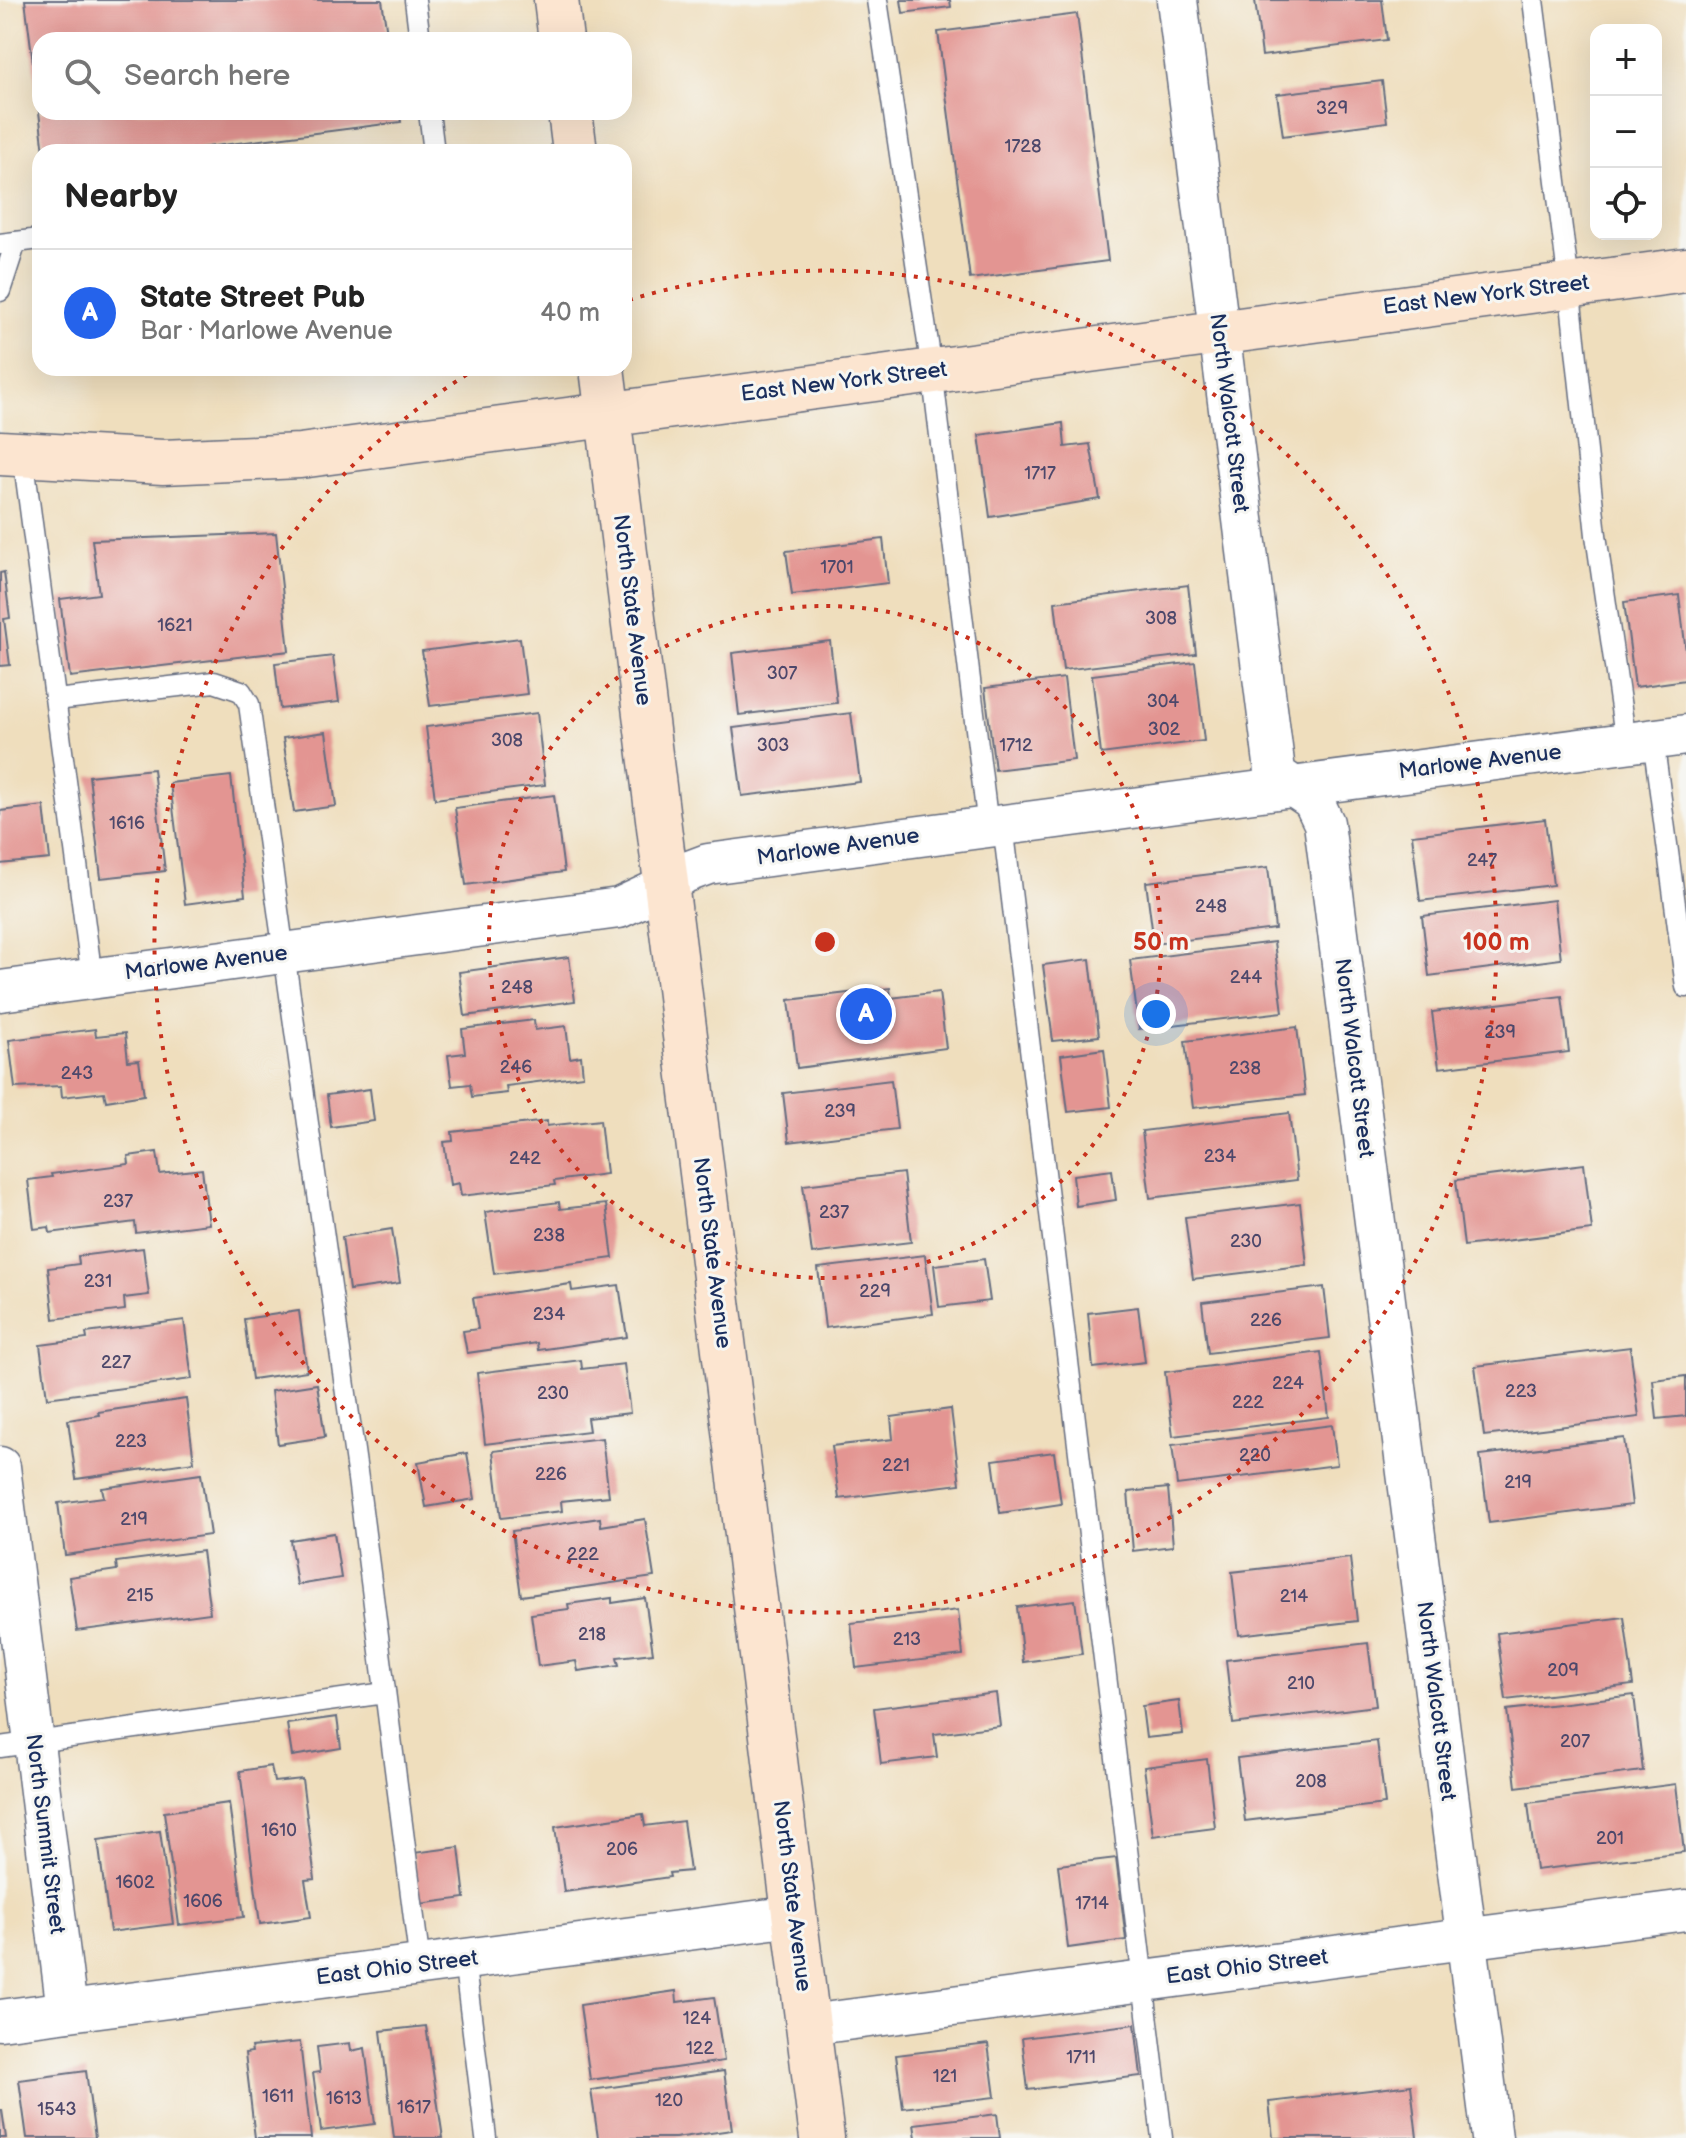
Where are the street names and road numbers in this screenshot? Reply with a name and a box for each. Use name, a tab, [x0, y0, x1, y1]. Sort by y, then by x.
street label: East New York Street	[1381, 269, 1591, 321]
street label: North Walcott Street	[1203, 312, 1255, 514]
street label: East New York Street	[739, 356, 949, 408]
street label: North State Avenue	[607, 513, 657, 707]
street label: Marlowe Avenue	[1397, 739, 1563, 785]
street label: Marlowe Avenue	[755, 822, 921, 872]
street label: Marlowe Avenue	[123, 940, 289, 986]
street label: North Walcott Street	[1328, 957, 1380, 1159]
street label: North State Avenue	[687, 1156, 737, 1350]
street label: North Walcott Street	[1410, 1600, 1462, 1802]
street label: North Summit Street	[19, 1732, 71, 1936]
street label: North State Avenue	[767, 1799, 817, 1993]
street label: East Ohio Street	[1164, 1944, 1330, 1990]
street label: East Ohio Street	[314, 1945, 480, 1991]

